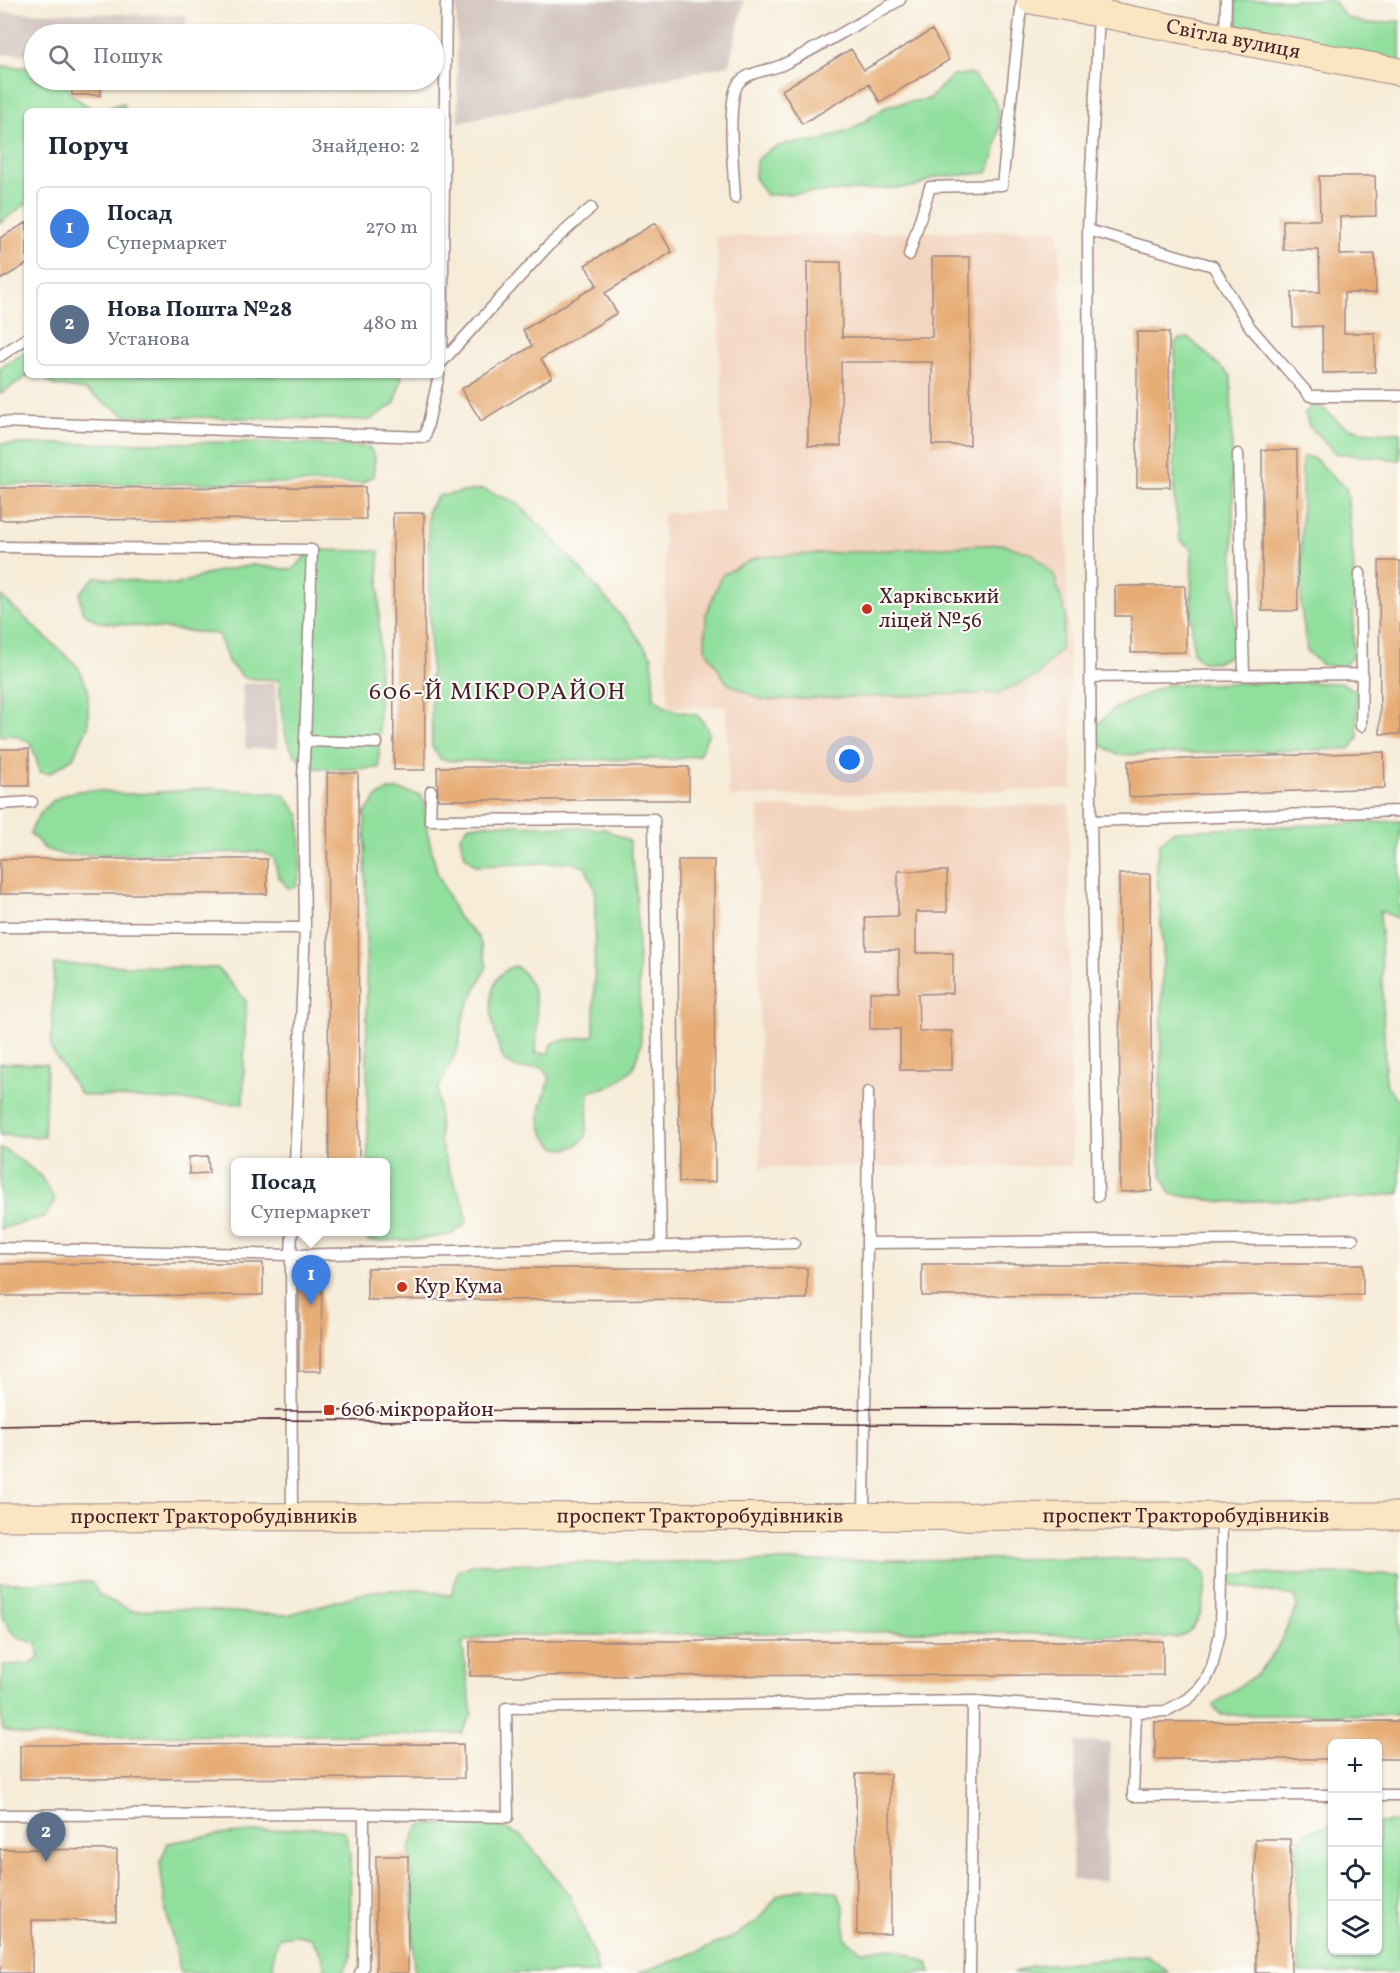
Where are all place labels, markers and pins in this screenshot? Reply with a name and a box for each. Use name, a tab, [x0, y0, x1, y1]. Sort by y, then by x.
place label: Харківський ліцей №56	[879, 583, 1000, 636]
marker: Харківський ліцей №56	[860, 602, 874, 616]
pin: 1	[292, 1256, 330, 1305]
place label: Кур Кума	[414, 1273, 503, 1302]
marker: Кур Кума	[395, 1280, 409, 1294]
place label: 606 мікрорайон	[341, 1396, 494, 1425]
marker: 606 мікрорайон	[322, 1403, 336, 1417]
pin: 2	[26, 1812, 66, 1862]

